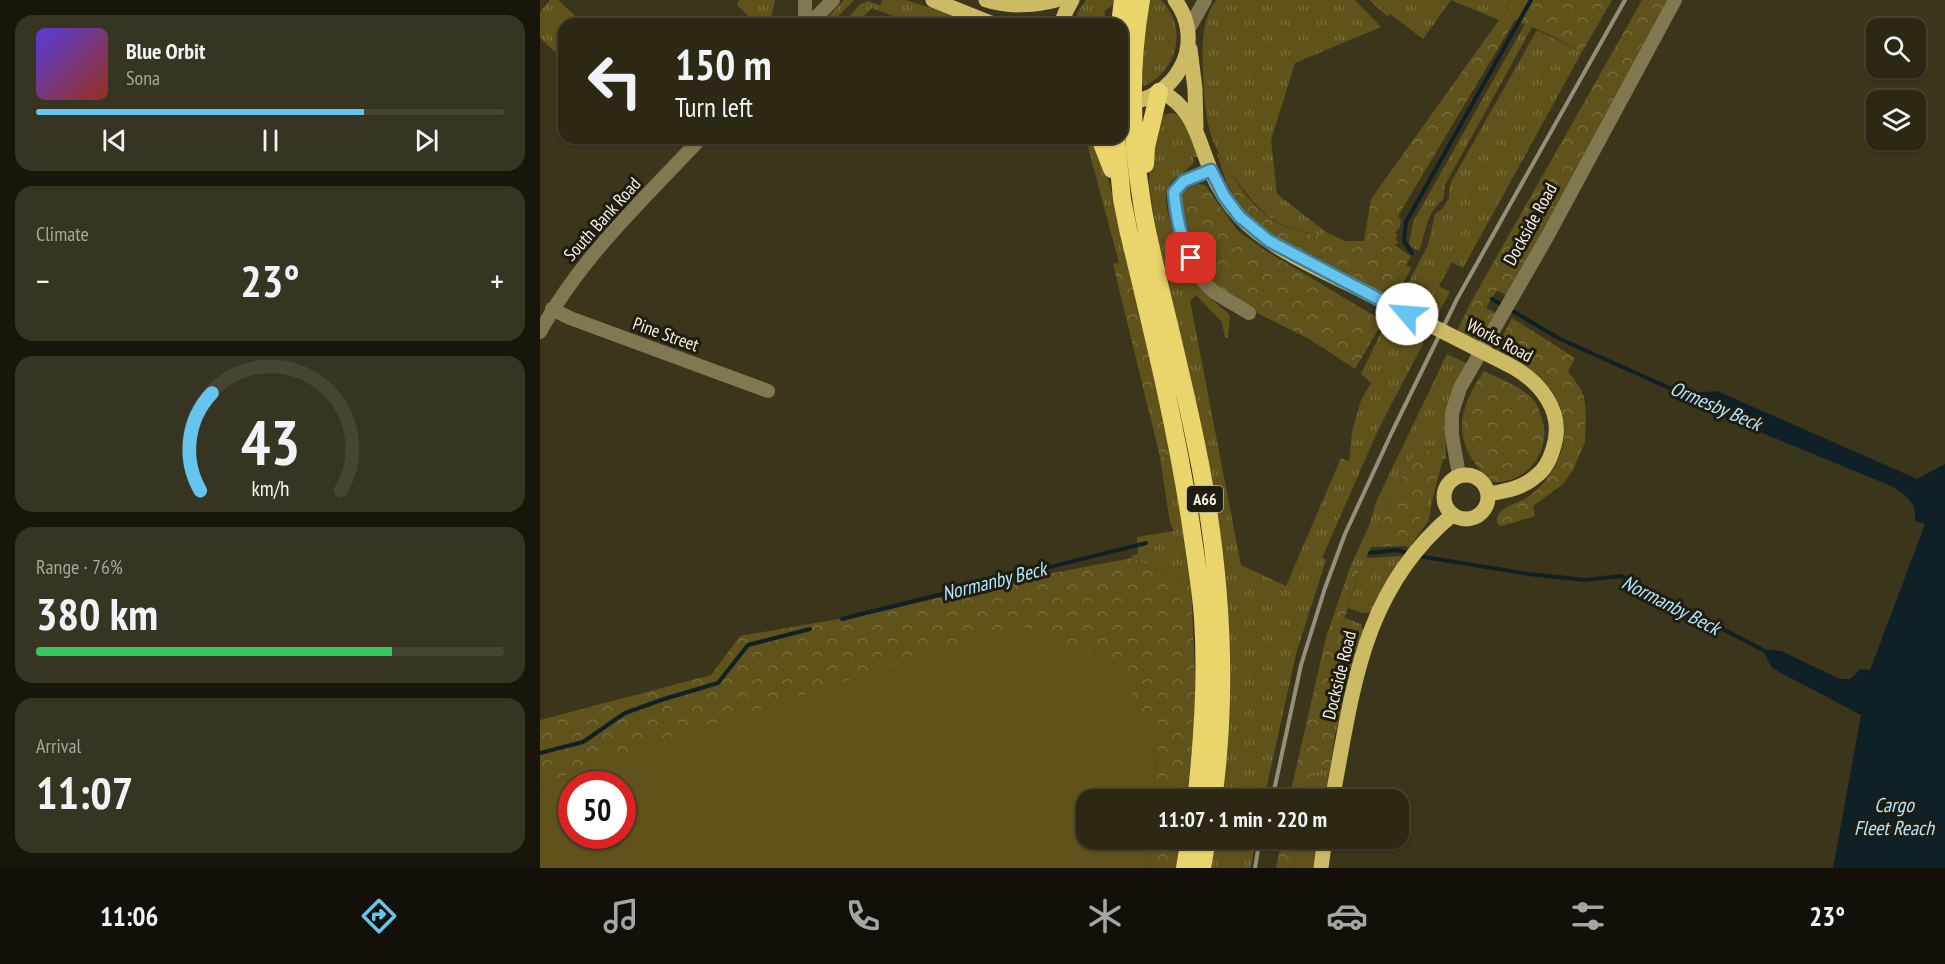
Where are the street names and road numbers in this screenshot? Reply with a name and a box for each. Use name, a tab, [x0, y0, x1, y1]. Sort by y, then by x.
street label: South Bank Road	[558, 172, 646, 266]
street label: Dockside Road	[1498, 179, 1562, 269]
street label: Pine Street	[630, 311, 702, 357]
street label: Works Road	[1463, 313, 1537, 367]
road number: A66	[1187, 486, 1223, 512]
street label: Dockside Road	[1317, 628, 1361, 722]

